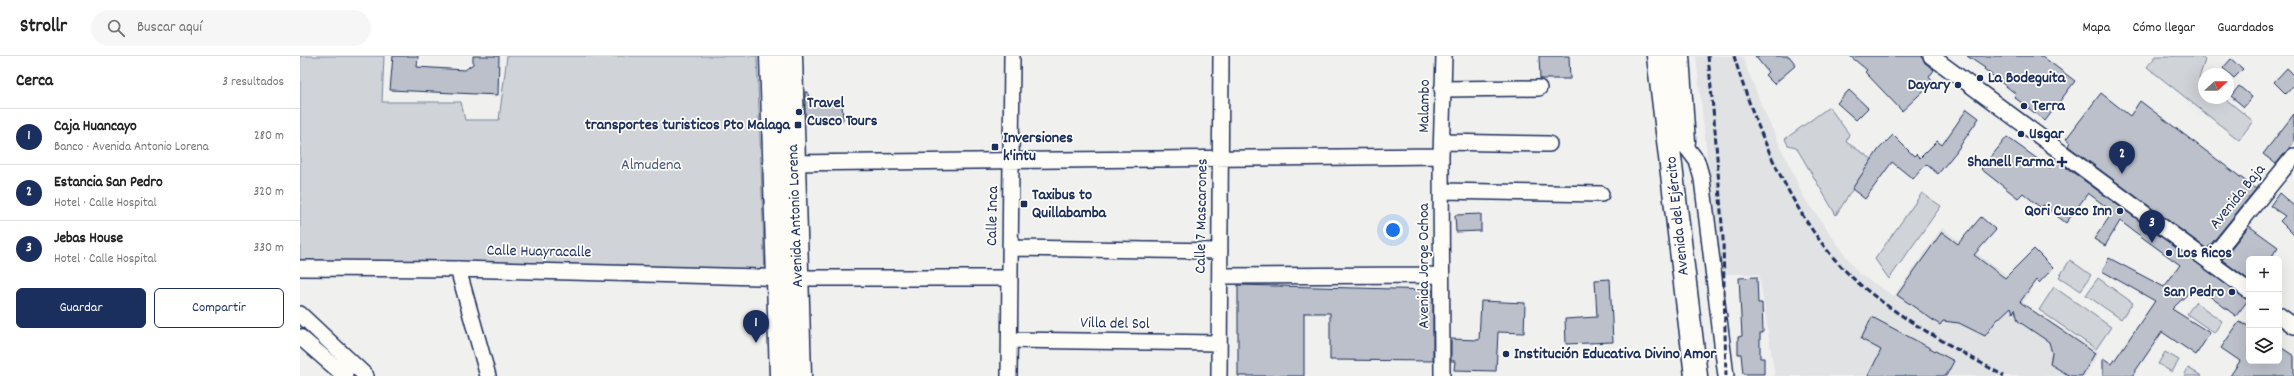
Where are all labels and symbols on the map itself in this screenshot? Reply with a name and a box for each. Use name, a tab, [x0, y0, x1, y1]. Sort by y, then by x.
place label: La Bodeguita	[1988, 67, 2067, 90]
north arrow	[2198, 68, 2234, 104]
marker: La Bodeguita	[1975, 73, 1985, 83]
place label: Dayary	[1908, 74, 1952, 97]
street label: Malambo	[1413, 79, 1437, 133]
marker: Dayary	[1953, 80, 1963, 90]
place label: Travel Cusco Tours	[807, 92, 878, 133]
place label: Terra	[2032, 95, 2066, 118]
marker: Terra	[2019, 101, 2029, 111]
marker: Travel Cusco Tours	[794, 107, 804, 117]
place label: transportes turisticos Pto Malaga	[585, 114, 791, 137]
marker: transportes turisticos Pto Malaga	[793, 120, 803, 130]
place label: Usgar	[2029, 123, 2065, 146]
place label: Inversiones k'intu	[1003, 127, 1073, 168]
marker: Usgar	[2016, 129, 2026, 139]
pin: 2	[2109, 141, 2135, 174]
marker: Inversiones k'intu	[990, 142, 1000, 152]
street label: Avenida Antonio Lorena	[782, 144, 810, 288]
place label: Shanell Farma	[1967, 151, 2055, 174]
park label: Almudena	[621, 154, 681, 177]
street label: Avenida del Ejército	[1660, 155, 1696, 277]
marker: Shanell Farma	[2057, 157, 2067, 167]
street label: Calle 7 Mascarones	[1189, 158, 1215, 274]
street label: Avenida Baja	[2204, 159, 2272, 235]
place label: Taxibus to Quillabamba	[1032, 184, 1108, 225]
street label: Calle Inca	[981, 185, 1005, 246]
marker: Taxibus to Quillabamba	[1019, 199, 1029, 209]
place label: Qori Cusco Inn	[2025, 200, 2112, 223]
street label: Avenida Jorge Ochoa	[1413, 203, 1436, 329]
marker: Qori Cusco Inn	[2115, 206, 2125, 216]
pin: 3	[2139, 210, 2165, 243]
your location	[1383, 220, 1403, 240]
street label: Calle Huayracalle	[486, 240, 592, 264]
place label: Los Ricos	[2177, 242, 2232, 265]
marker: Los Ricos	[2164, 248, 2174, 258]
place label: San Pedro	[2164, 281, 2224, 304]
marker: San Pedro	[2227, 287, 2237, 297]
pin: 1	[743, 310, 769, 343]
street label: Villa del Sol	[1080, 312, 1150, 336]
place label: Institución Educativa Divino Amor	[1514, 343, 1717, 366]
marker: Institución Educativa Divino Amor	[1501, 349, 1511, 359]

